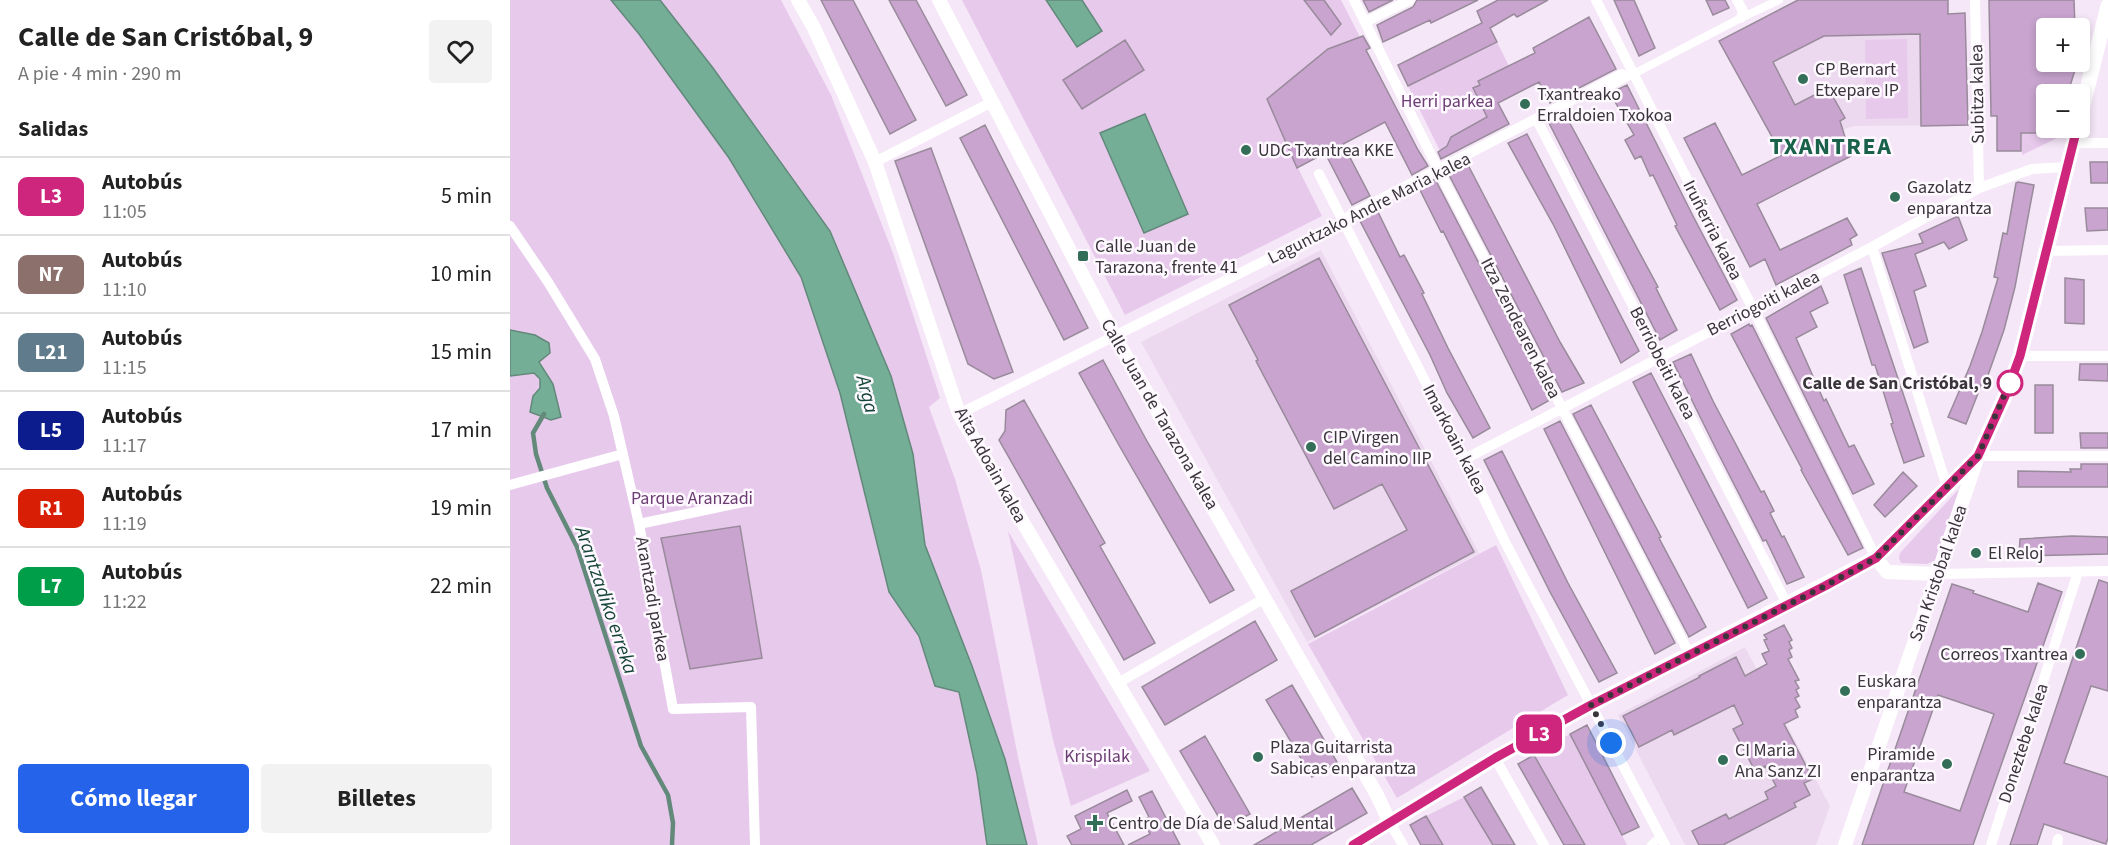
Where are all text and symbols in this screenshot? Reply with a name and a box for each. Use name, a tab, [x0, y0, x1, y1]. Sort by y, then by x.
text: Calle de San Cristóbal, 9	[18, 17, 313, 57]
map controls	[2036, 18, 2090, 138]
button: +	[2036, 18, 2090, 72]
button: heart	[429, 20, 492, 83]
street label: Subitza kalea	[1964, 44, 1991, 144]
place label: CP Bernart Etxepare IP	[1815, 57, 1899, 103]
text: A pie · 4 min · 290 m	[18, 60, 182, 88]
marker: CP Bernart Etxepare IP	[1796, 72, 1810, 86]
place label: Txantreako Erraldoien Txokoa	[1537, 82, 1672, 128]
button: −	[2036, 84, 2090, 138]
park label: Herri parkea	[1401, 89, 1493, 114]
marker: Txantreako Erraldoien Txokoa	[1518, 97, 1532, 111]
text: Salidas	[18, 113, 88, 145]
district label: TXANTREA	[1770, 129, 1893, 164]
place label: UDC Txantrea KKE	[1258, 138, 1394, 163]
marker: UDC Txantrea KKE	[1239, 143, 1253, 157]
street label: Laguntzako Andre Maria kalea	[1263, 146, 1475, 271]
text: Autobús	[102, 166, 182, 198]
place label: Gazolatz enparantza	[1907, 175, 1992, 221]
street label: Iruñerria kalea	[1677, 176, 1748, 285]
text: 5 min	[441, 180, 492, 212]
text: L3	[40, 181, 62, 211]
marker: Gazolatz enparantza	[1888, 190, 1902, 204]
text: 11:05	[102, 198, 147, 226]
place label: Calle Juan de Tarazona, frente 41	[1095, 234, 1238, 280]
text: Autobús	[102, 244, 182, 276]
marker: Calle Juan de Tarazona, frente 41	[1076, 249, 1090, 263]
street label: Itza Zendearen kalea	[1474, 253, 1567, 403]
text: 10 min	[430, 258, 492, 290]
text: N7	[38, 259, 64, 289]
street label: Berriogoiti kalea	[1703, 264, 1824, 343]
text: 11:10	[102, 276, 147, 304]
street label: Berriobeiti kalea	[1623, 302, 1702, 424]
street label: Calle Juan de Tarazona kalea	[1095, 314, 1225, 514]
text: Autobús	[102, 322, 182, 354]
text: 15 min	[430, 336, 492, 368]
text: L21	[34, 337, 68, 367]
text: 11:15	[102, 354, 147, 382]
water label: Arga	[848, 370, 885, 416]
marker: Calle de San Cristóbal, 9	[1997, 370, 2023, 396]
place label: Calle de San Cristóbal, 9	[1802, 371, 1992, 396]
street label: Imarkoain kalea	[1416, 380, 1493, 498]
text: Autobús	[102, 400, 182, 432]
street label: Aita Adoain kalea	[948, 403, 1033, 528]
text: 17 min	[430, 414, 492, 446]
text: L5	[40, 415, 62, 445]
place label: CIP Virgen del Camino IIP	[1323, 425, 1432, 471]
text: 11:17	[102, 432, 147, 460]
marker: CIP Virgen del Camino IIP	[1304, 440, 1318, 454]
text: Autobús	[102, 478, 182, 510]
park label: Parque Aranzadi	[631, 486, 753, 511]
text: 19 min	[430, 492, 492, 524]
text: R1	[39, 493, 63, 523]
street label: San Kristobal kalea	[1903, 501, 1974, 645]
text: 11:19	[102, 510, 147, 538]
water label: Arantzadiko erreka	[567, 521, 645, 678]
street label: Arantzadi parkea	[629, 535, 676, 663]
place label: El Reloj	[1988, 541, 2043, 566]
marker: El Reloj	[1969, 546, 1983, 560]
text: Autobús	[102, 556, 182, 588]
text: 22 min	[430, 570, 492, 602]
text: L7	[40, 571, 62, 601]
text: 11:22	[102, 588, 147, 616]
place label: Correos Txantrea	[1940, 642, 2068, 667]
marker: Correos Txantrea	[2073, 647, 2087, 661]
place label: Euskara enparantza	[1857, 669, 1942, 715]
street label: Doneztebe kalea	[1992, 680, 2055, 806]
marker: Euskara enparantza	[1838, 684, 1852, 698]
line badge: L3	[1512, 714, 1566, 754]
text: L3	[1528, 719, 1550, 749]
your location	[1596, 728, 1626, 758]
place label: Plaza Guitarrista Sabicas enparantza	[1270, 735, 1416, 781]
place label: CI Maria Ana Sanz ZI	[1735, 738, 1822, 784]
place label: Piramide enparantza	[1850, 742, 1935, 788]
park label: Krispilak	[1064, 744, 1130, 769]
marker: Plaza Guitarrista Sabicas enparantza	[1251, 750, 1265, 764]
marker: CI Maria Ana Sanz ZI	[1716, 753, 1730, 767]
marker: Piramide enparantza	[1940, 757, 1954, 771]
button: Cómo llegar	[18, 764, 249, 833]
button: Billetes	[261, 764, 492, 833]
place label: Centro de Día de Salud Mental	[1108, 811, 1334, 836]
marker: Centro de Día de Salud Mental	[1086, 814, 1104, 832]

